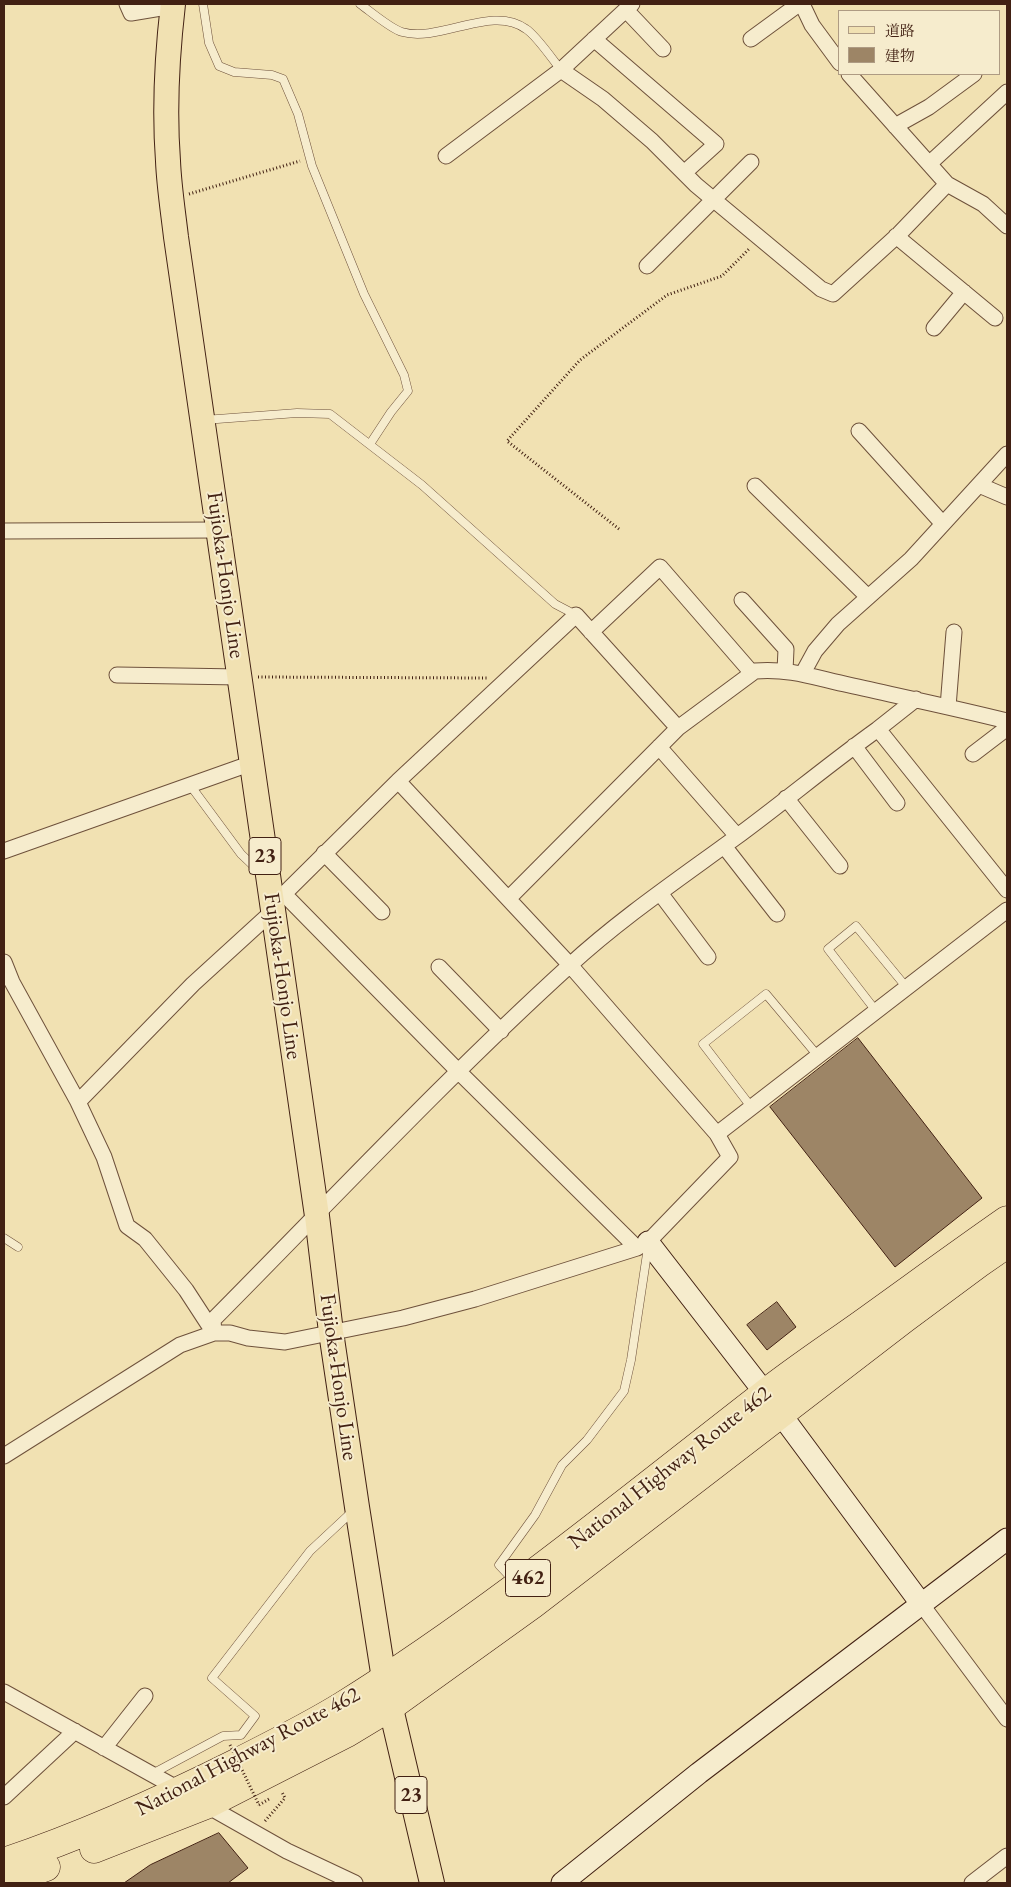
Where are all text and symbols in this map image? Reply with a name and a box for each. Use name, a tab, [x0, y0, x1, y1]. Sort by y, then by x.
legend	[838, 10, 1001, 75]
text: 道路	[885, 21, 915, 40]
text: 建物	[885, 46, 915, 65]
street label: Fujioka-Honjo Line	[200, 490, 250, 660]
road number: 23	[249, 838, 281, 874]
street label: Fujioka-Honjo Line	[257, 891, 307, 1061]
street label: Fujioka-Honjo Line	[313, 1292, 363, 1462]
street label: National Highway Route 462	[563, 1381, 777, 1555]
road number: 462	[506, 1560, 550, 1596]
street label: National Highway Route 462	[131, 1682, 365, 1822]
road number: 23	[395, 1776, 427, 1814]

